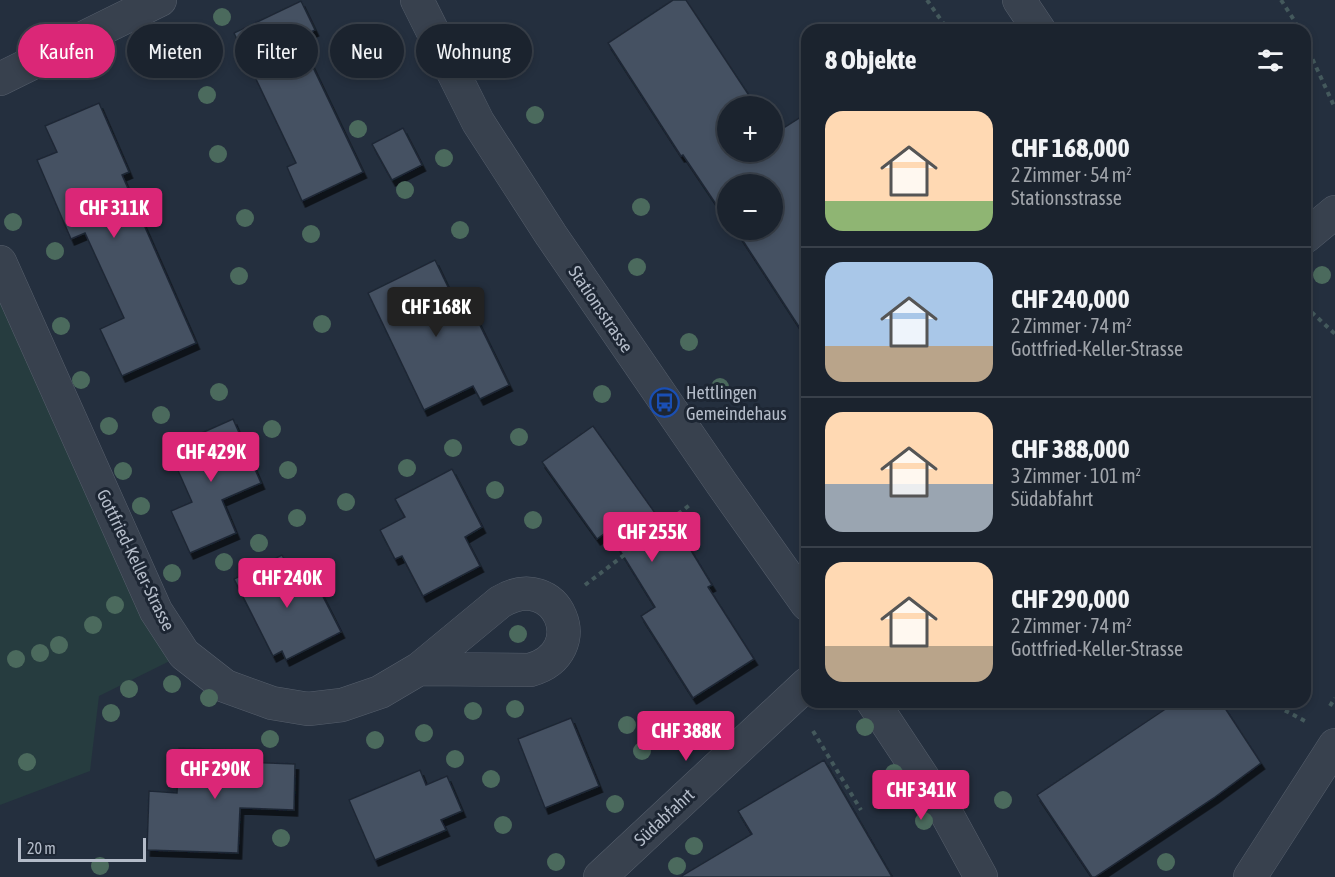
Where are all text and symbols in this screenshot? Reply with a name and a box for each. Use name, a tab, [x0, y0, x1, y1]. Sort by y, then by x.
chip: Kaufen	[18, 24, 115, 78]
chip: Mieten	[127, 24, 223, 78]
chip: Filter	[235, 24, 318, 78]
chip: Neu	[330, 24, 404, 78]
chip: Wohnung	[416, 24, 532, 78]
icon: filters	[1254, 44, 1287, 77]
text: 8 Objekte	[825, 45, 917, 75]
map controls	[717, 96, 783, 240]
button: +	[717, 96, 783, 162]
text: CHF 168,000	[1011, 133, 1130, 163]
icon: home	[873, 135, 945, 207]
text: 2 Zimmer · 54 m²	[1011, 163, 1132, 186]
button: −	[717, 174, 783, 240]
text: Stationsstrasse	[1011, 186, 1122, 209]
pin: CHF 311K	[52, 188, 176, 239]
text: CHF 311K	[79, 196, 149, 219]
street label: Stationsstrasse	[564, 262, 638, 356]
text: CHF 240,000	[1011, 284, 1130, 314]
icon: home	[873, 286, 945, 358]
pin: CHF 168K	[374, 287, 498, 338]
text: CHF 168K	[401, 295, 471, 318]
text: 2 Zimmer · 74 m²	[1011, 314, 1132, 337]
text: Gottfried-Keller-Strasse	[1011, 337, 1183, 360]
place label: Hettlingen Gemeindehaus	[686, 382, 787, 424]
bus stop icon: Hettlingen Gemeindehaus	[649, 386, 681, 418]
pin: CHF 429K	[149, 432, 273, 483]
text: CHF 388,000	[1011, 434, 1130, 464]
icon: home	[873, 436, 945, 508]
text: CHF 429K	[176, 440, 246, 463]
text: 3 Zimmer · 101 m²	[1011, 464, 1141, 487]
street label: Gottfried-Keller-Strasse	[93, 486, 179, 634]
text: Südabfahrt	[1011, 487, 1093, 510]
pin: CHF 255K	[590, 512, 714, 563]
text: CHF 255K	[617, 520, 687, 543]
pin: CHF 240K	[225, 558, 349, 609]
text: CHF 240K	[252, 566, 322, 589]
text: CHF 290,000	[1011, 584, 1130, 614]
icon: home	[873, 586, 945, 658]
text: 2 Zimmer · 74 m²	[1011, 614, 1132, 637]
text: Gottfried-Keller-Strasse	[1011, 637, 1183, 660]
pin: CHF 388K	[624, 711, 748, 762]
text: CHF 388K	[651, 719, 721, 742]
pin: CHF 290K	[153, 749, 277, 800]
text: CHF 290K	[180, 757, 250, 780]
pin: CHF 341K	[859, 770, 983, 821]
text: CHF 341K	[886, 778, 956, 801]
street label: Südabfahrt	[630, 784, 698, 850]
scale bar	[18, 835, 146, 862]
text: 20 m	[27, 839, 56, 857]

